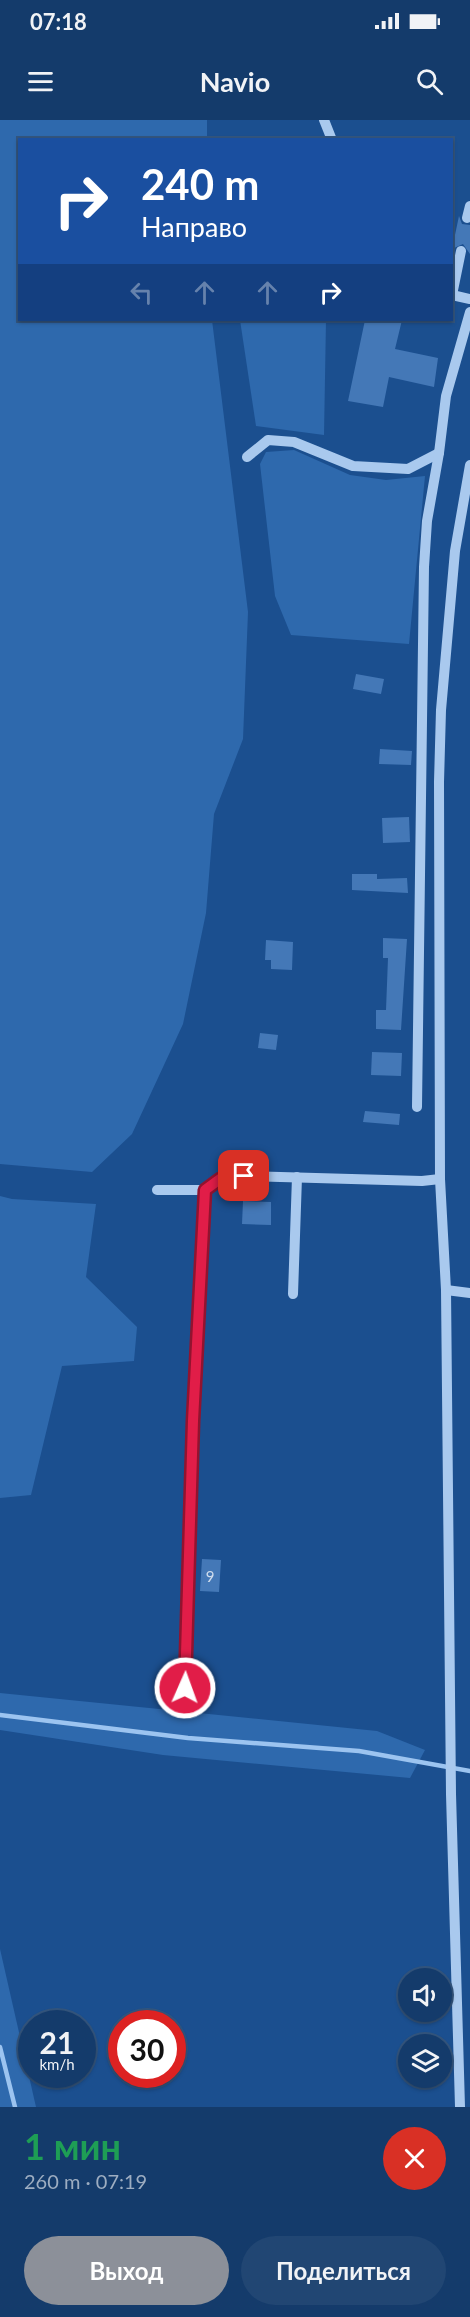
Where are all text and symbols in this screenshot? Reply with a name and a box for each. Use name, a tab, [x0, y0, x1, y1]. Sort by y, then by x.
text: 07:18	[30, 8, 87, 35]
icon: menu	[24, 65, 57, 98]
text: Navio	[200, 65, 270, 98]
icon: search	[413, 65, 446, 98]
text: 240 m	[141, 159, 259, 209]
icon: right	[42, 162, 120, 240]
text: Направо	[141, 210, 247, 243]
icon: left	[125, 276, 158, 309]
icon: ahead	[188, 276, 221, 309]
icon: ahead	[251, 276, 284, 309]
icon: right	[314, 276, 347, 309]
pin	[218, 1150, 269, 1201]
icon: arrive	[227, 1159, 260, 1192]
house number: 9	[206, 1567, 214, 1585]
position arrow	[153, 1656, 217, 1720]
map controls	[398, 1968, 452, 2088]
button: sound	[398, 1968, 452, 2022]
speed limit sign: 30	[108, 2010, 186, 2088]
text: 21	[40, 2024, 74, 2060]
button: layers	[398, 2034, 452, 2088]
text: km/h	[39, 2055, 75, 2073]
text: 1 мин	[24, 2124, 121, 2168]
button: close	[383, 2127, 446, 2190]
text: 260 m · 07:19	[24, 2169, 147, 2193]
button: Выход	[24, 2236, 229, 2305]
button: Поделиться	[241, 2236, 446, 2305]

